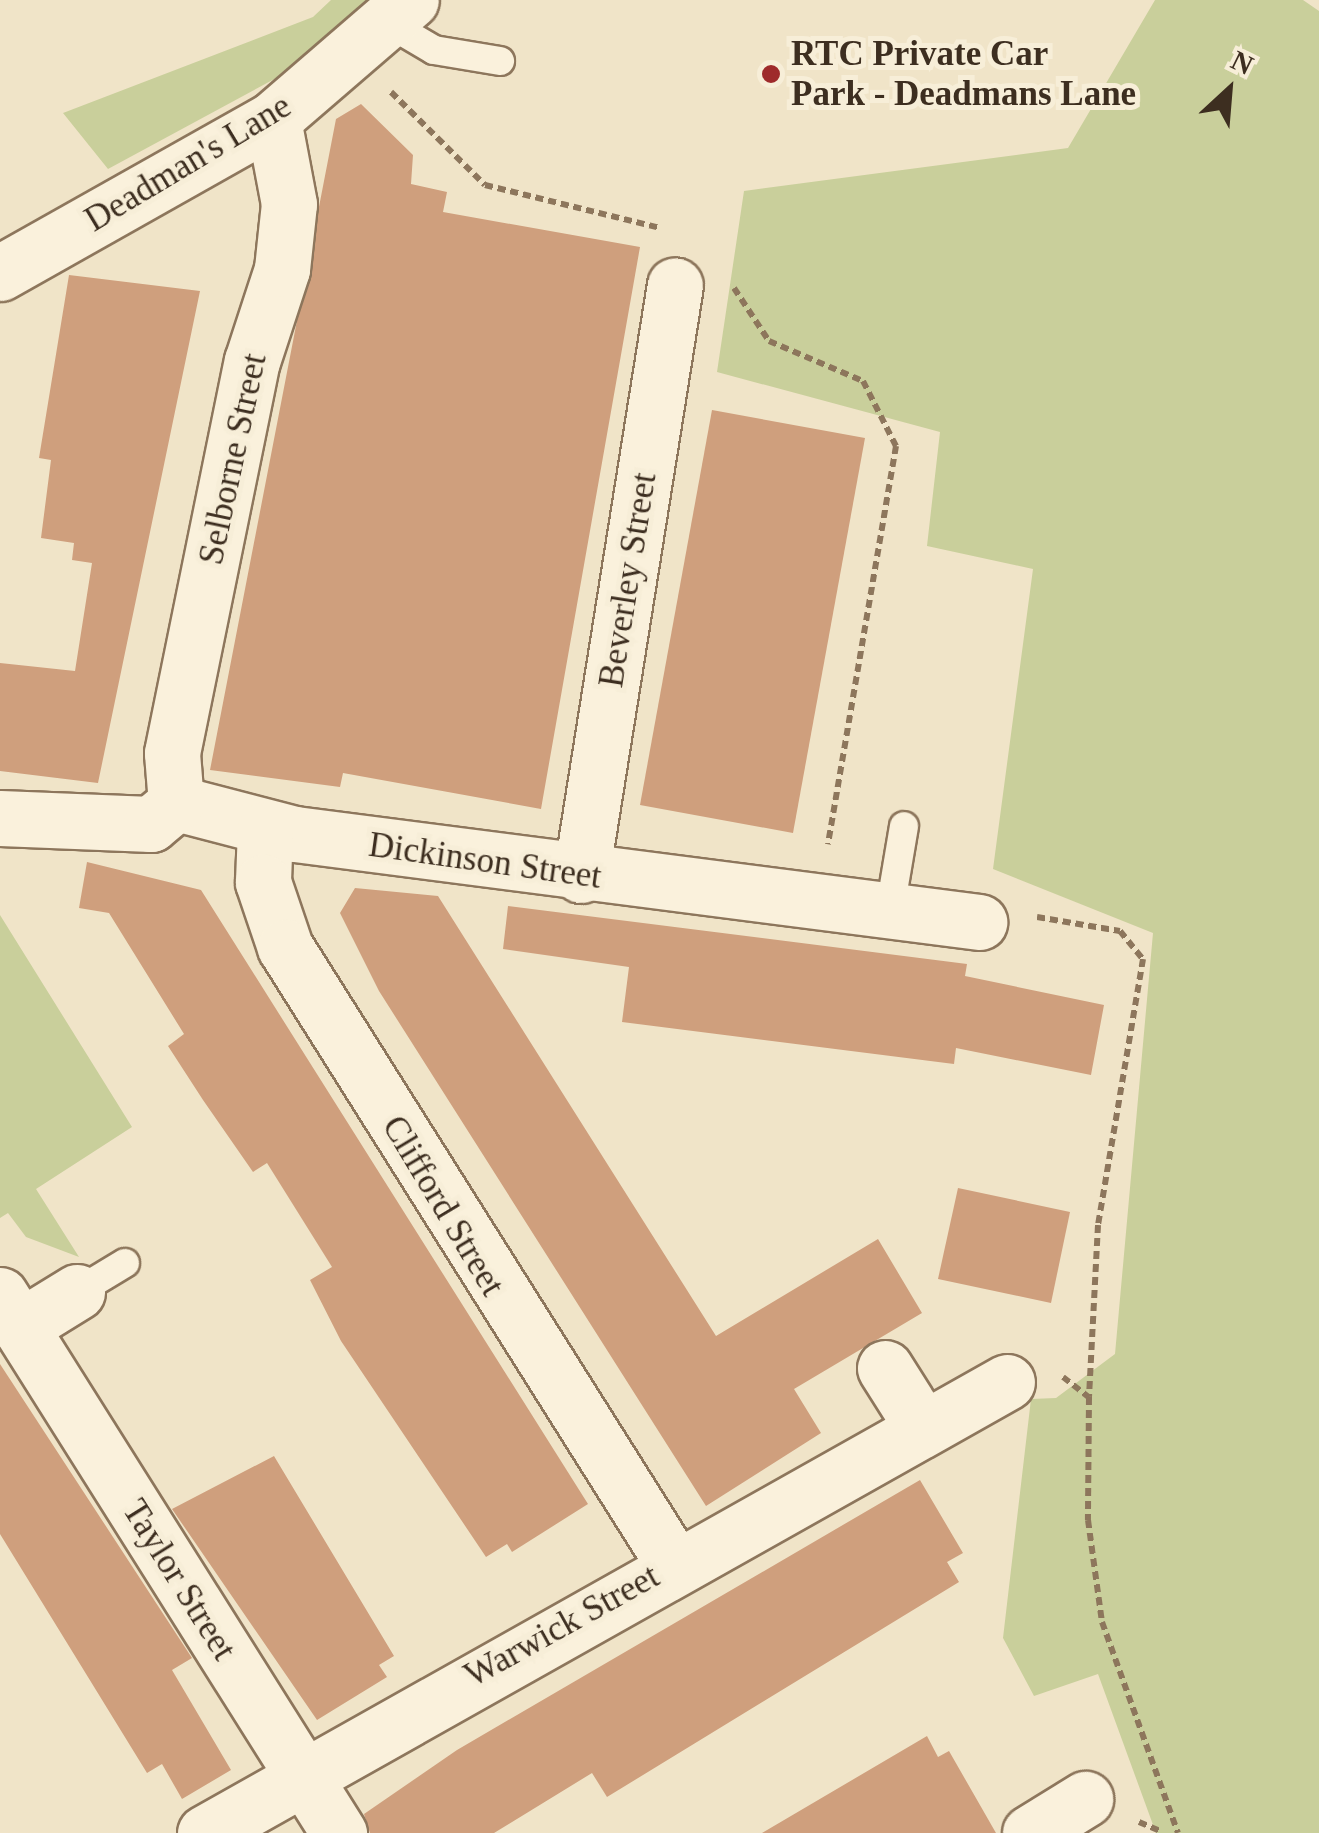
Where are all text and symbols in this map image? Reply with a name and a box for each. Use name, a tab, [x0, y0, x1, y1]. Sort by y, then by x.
place label: RTC Private Car Park - Deadmans Lane	[791, 33, 1136, 115]
north arrow	[1179, 40, 1279, 140]
text: N	[1226, 44, 1258, 81]
marker: RTC Private Car Park - Deadmans Lane	[760, 63, 782, 85]
street label: Deadman's Lane	[77, 85, 299, 241]
street label: Selborne Street	[190, 350, 276, 568]
street label: Beverley Street	[590, 470, 666, 690]
street label: Dickinson Street	[366, 824, 604, 898]
street label: Clifford Street	[373, 1108, 513, 1304]
street label: Taylor Street	[113, 1492, 245, 1668]
street label: Warwick Street	[457, 1555, 667, 1697]

